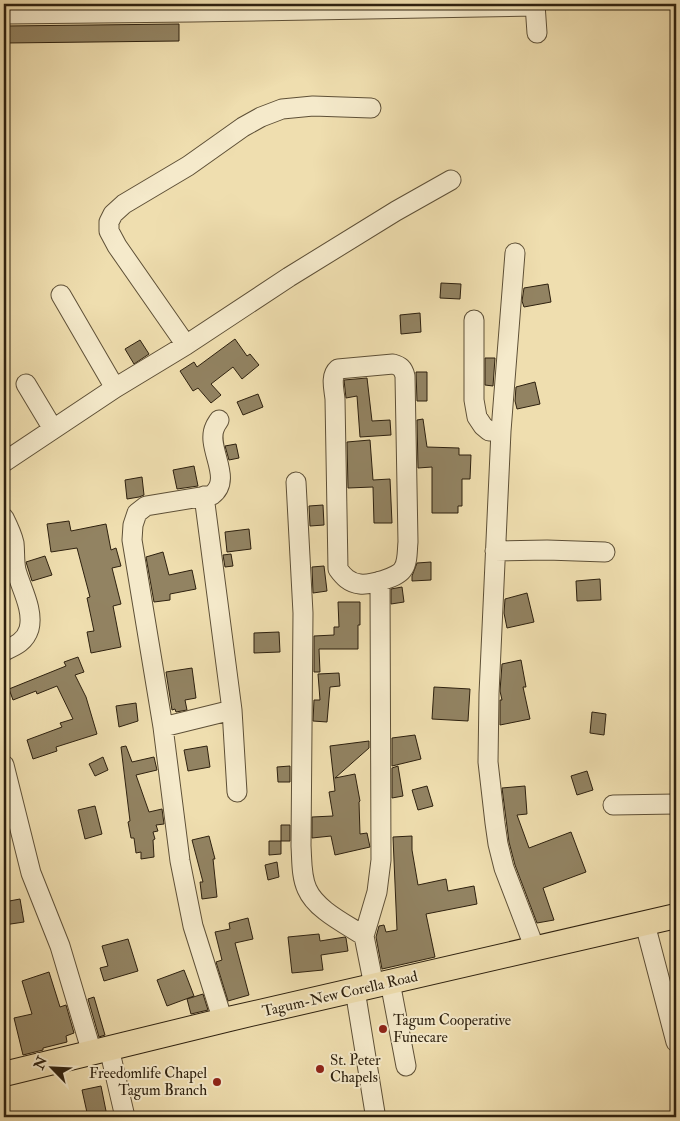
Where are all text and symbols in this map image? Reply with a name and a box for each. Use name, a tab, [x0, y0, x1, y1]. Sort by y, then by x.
street label: Tagum-New Corella Road	[260, 967, 420, 1021]
place label: Tagum Cooperative Funecare	[393, 1011, 511, 1047]
marker: Tagum Cooperative Funecare	[377, 1023, 389, 1035]
north arrow	[28, 1044, 78, 1094]
place label: St. Peter Chapels	[330, 1051, 381, 1088]
text: N	[30, 1053, 51, 1073]
marker: St. Peter Chapels	[314, 1063, 326, 1075]
place label: Freedomlife Chapel Tagum Branch	[89, 1064, 207, 1100]
marker: Freedomlife Chapel Tagum Branch	[211, 1076, 223, 1088]

